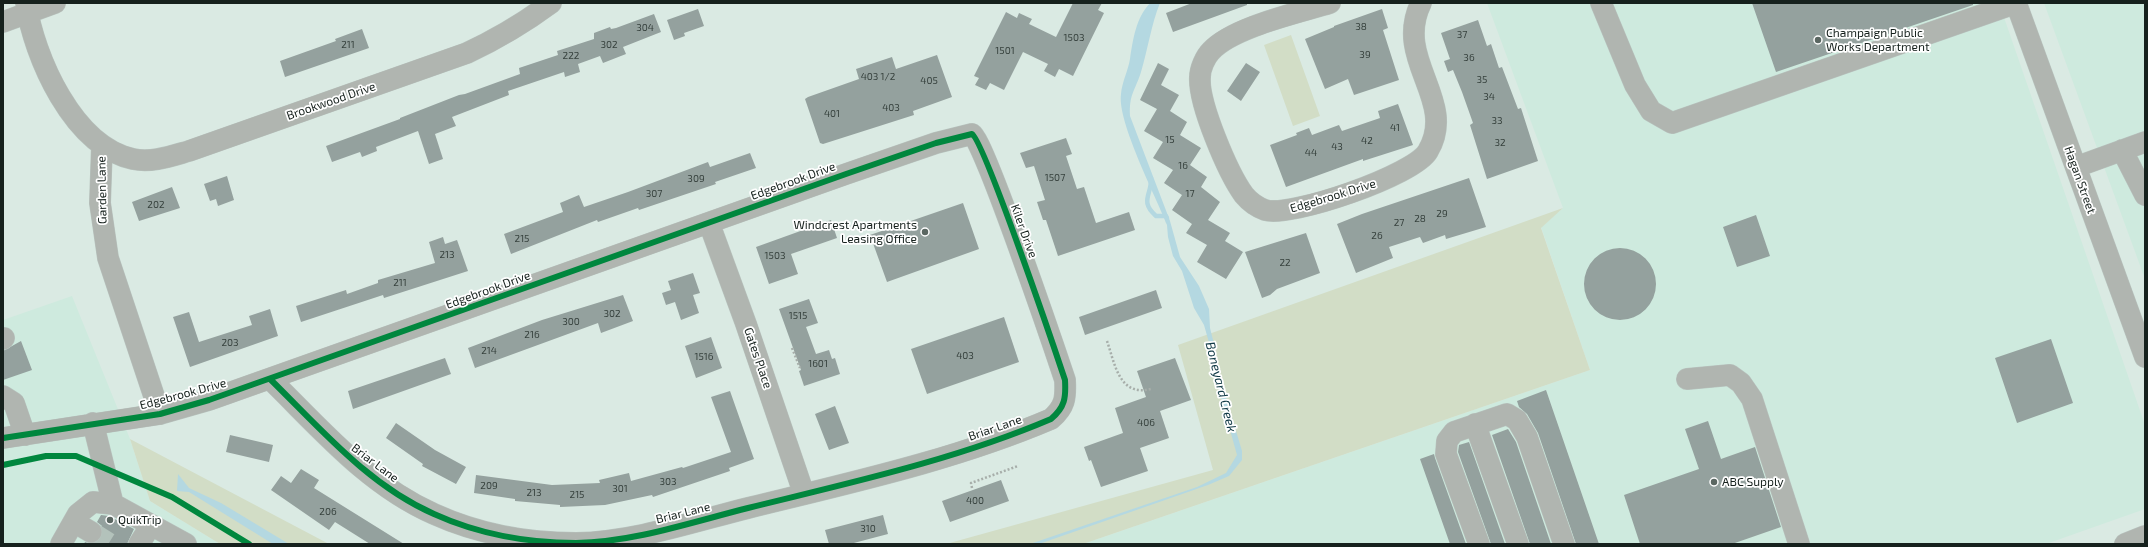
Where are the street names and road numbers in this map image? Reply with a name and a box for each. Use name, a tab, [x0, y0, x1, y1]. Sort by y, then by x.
street label: Brookwood Drive	[285, 79, 377, 123]
street label: Hagan Street	[2061, 144, 2099, 216]
street label: Garden Lane	[94, 156, 110, 224]
street label: Edgebrook Drive	[749, 159, 837, 203]
street label: Edgebrook Drive	[1288, 176, 1378, 216]
street label: Kiler Drive	[1008, 202, 1040, 260]
street label: Edgebrook Drive	[444, 268, 532, 312]
street label: Gates Place	[741, 326, 775, 390]
street label: Edgebrook Drive	[138, 376, 228, 412]
street label: Briar Lane	[966, 412, 1024, 444]
street label: Briar Lane	[349, 441, 401, 485]
street label: Briar Lane	[654, 499, 712, 527]

